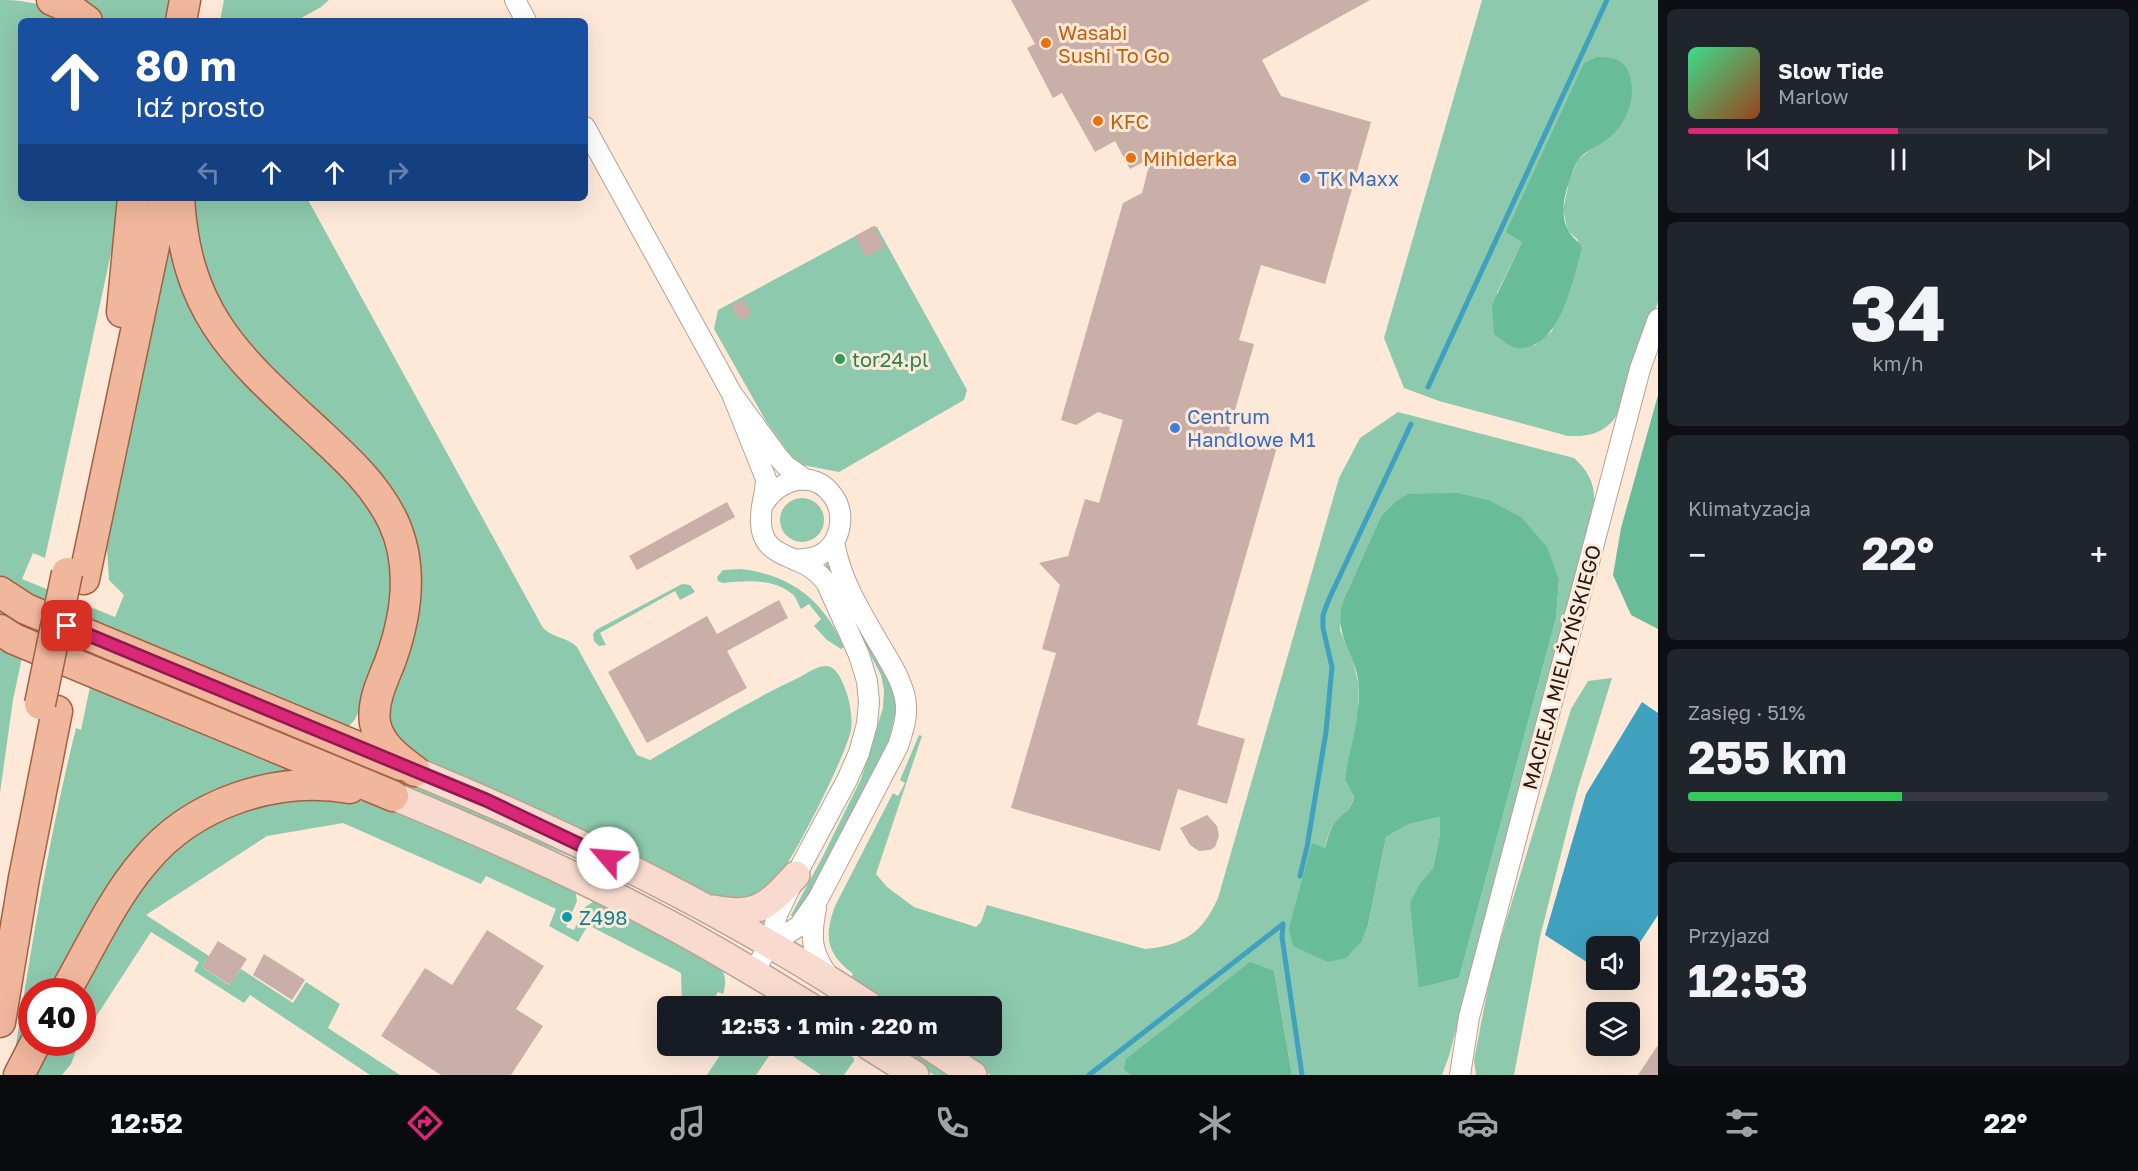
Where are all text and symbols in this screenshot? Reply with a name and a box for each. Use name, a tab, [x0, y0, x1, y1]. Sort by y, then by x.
place label: Wasabi Sushi To Go	[1058, 20, 1170, 67]
marker: Wasabi Sushi To Go	[1039, 36, 1053, 50]
text: 80 m	[135, 40, 236, 90]
icon: ahead	[36, 42, 114, 120]
text: Slow Tide	[1778, 57, 1884, 84]
text: Marlow	[1778, 84, 1849, 108]
text: Idź prosto	[135, 91, 265, 123]
place label: KFC	[1110, 109, 1149, 133]
marker: KFC	[1091, 114, 1105, 128]
icon: previous	[1742, 143, 1775, 176]
icon: pause	[1882, 143, 1915, 176]
icon: next	[2022, 143, 2055, 176]
place label: Mihiderka	[1143, 146, 1237, 170]
marker: Mihiderka	[1124, 151, 1138, 165]
icon: left	[192, 156, 225, 189]
icon: ahead	[255, 156, 288, 189]
icon: ahead	[318, 156, 351, 189]
icon: right	[381, 156, 414, 189]
place label: TK Maxx	[1317, 166, 1399, 190]
marker: TK Maxx	[1298, 171, 1312, 185]
text: 34	[1850, 265, 1946, 358]
place label: tor24.pl	[852, 347, 928, 371]
text: km/h	[1873, 351, 1923, 375]
marker: tor24.pl	[833, 352, 847, 366]
place label: Centrum Handlowe M1	[1187, 404, 1316, 451]
marker: Centrum Handlowe M1	[1168, 421, 1182, 435]
text: Klimatyzacja	[1688, 496, 1811, 520]
text: 22°	[1862, 526, 1934, 580]
text: −	[1688, 535, 1706, 574]
text: +	[2090, 535, 2108, 574]
street label: MACIEJA MIELŻYŃSKIEGO	[1517, 542, 1605, 792]
pin	[41, 600, 92, 651]
icon: arrive	[50, 609, 83, 642]
text: Zasięg · 51%	[1688, 700, 1805, 724]
text: 255 km	[1688, 730, 1847, 784]
position arrow	[576, 826, 640, 890]
place label: Z498	[579, 905, 628, 929]
marker: Z498	[560, 910, 574, 924]
text: Przyjazd	[1688, 923, 1770, 947]
map controls	[1586, 936, 1640, 1056]
button: sound	[1586, 936, 1640, 990]
text: 12:53	[1688, 953, 1808, 1007]
speed limit sign: 40	[18, 978, 96, 1056]
button: layers	[1586, 1002, 1640, 1056]
text: 12:53 · 1 min · 220 m	[721, 1012, 938, 1039]
icon: directions	[404, 1102, 446, 1144]
icon: music	[667, 1102, 709, 1144]
icon: phone	[931, 1102, 973, 1144]
icon: climate	[1194, 1102, 1236, 1144]
icon: car	[1457, 1102, 1499, 1144]
icon: filters	[1721, 1102, 1763, 1144]
text: 12:52	[111, 1107, 183, 1139]
text: 22°	[1984, 1107, 2027, 1139]

